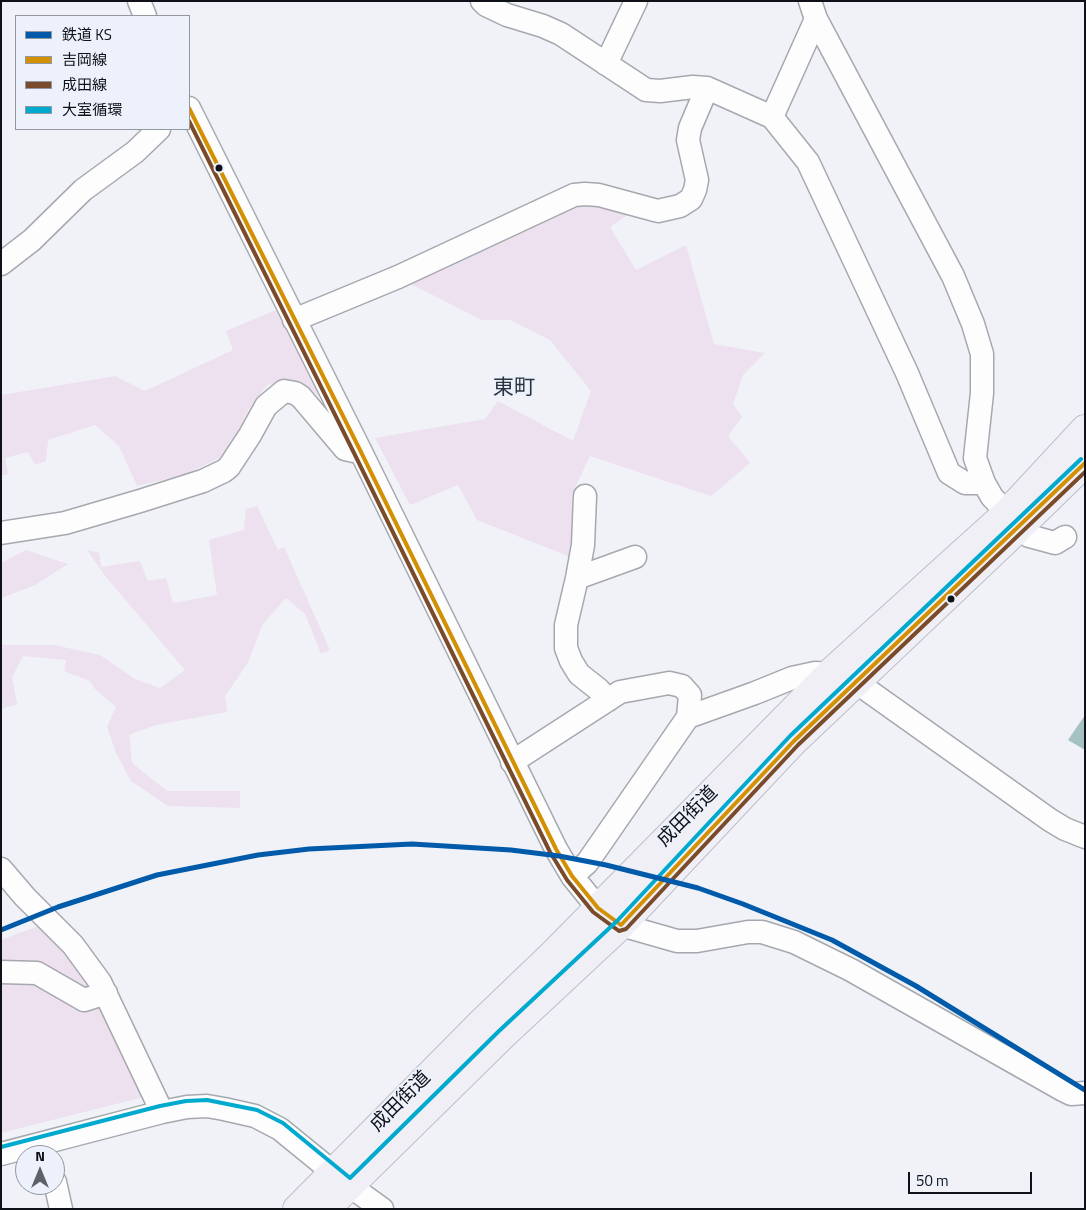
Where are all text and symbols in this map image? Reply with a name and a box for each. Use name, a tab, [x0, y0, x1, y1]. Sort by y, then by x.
legend	[15, 15, 190, 130]
text: 鉄道 KS	[62, 23, 112, 46]
text: 吉岡線	[62, 48, 107, 71]
text: 成田線	[62, 73, 107, 96]
text: 大室循環	[62, 98, 122, 121]
unlabelled marker	[214, 163, 224, 173]
district label: 東町	[493, 376, 535, 402]
unlabelled marker	[946, 594, 956, 604]
street label: 成田街道	[653, 782, 723, 852]
street label: 成田街道	[366, 1067, 436, 1137]
north arrow	[15, 1145, 65, 1195]
text: N	[35, 1145, 45, 1166]
scale bar	[911, 1162, 1035, 1194]
text: 50 m	[916, 1169, 949, 1192]

